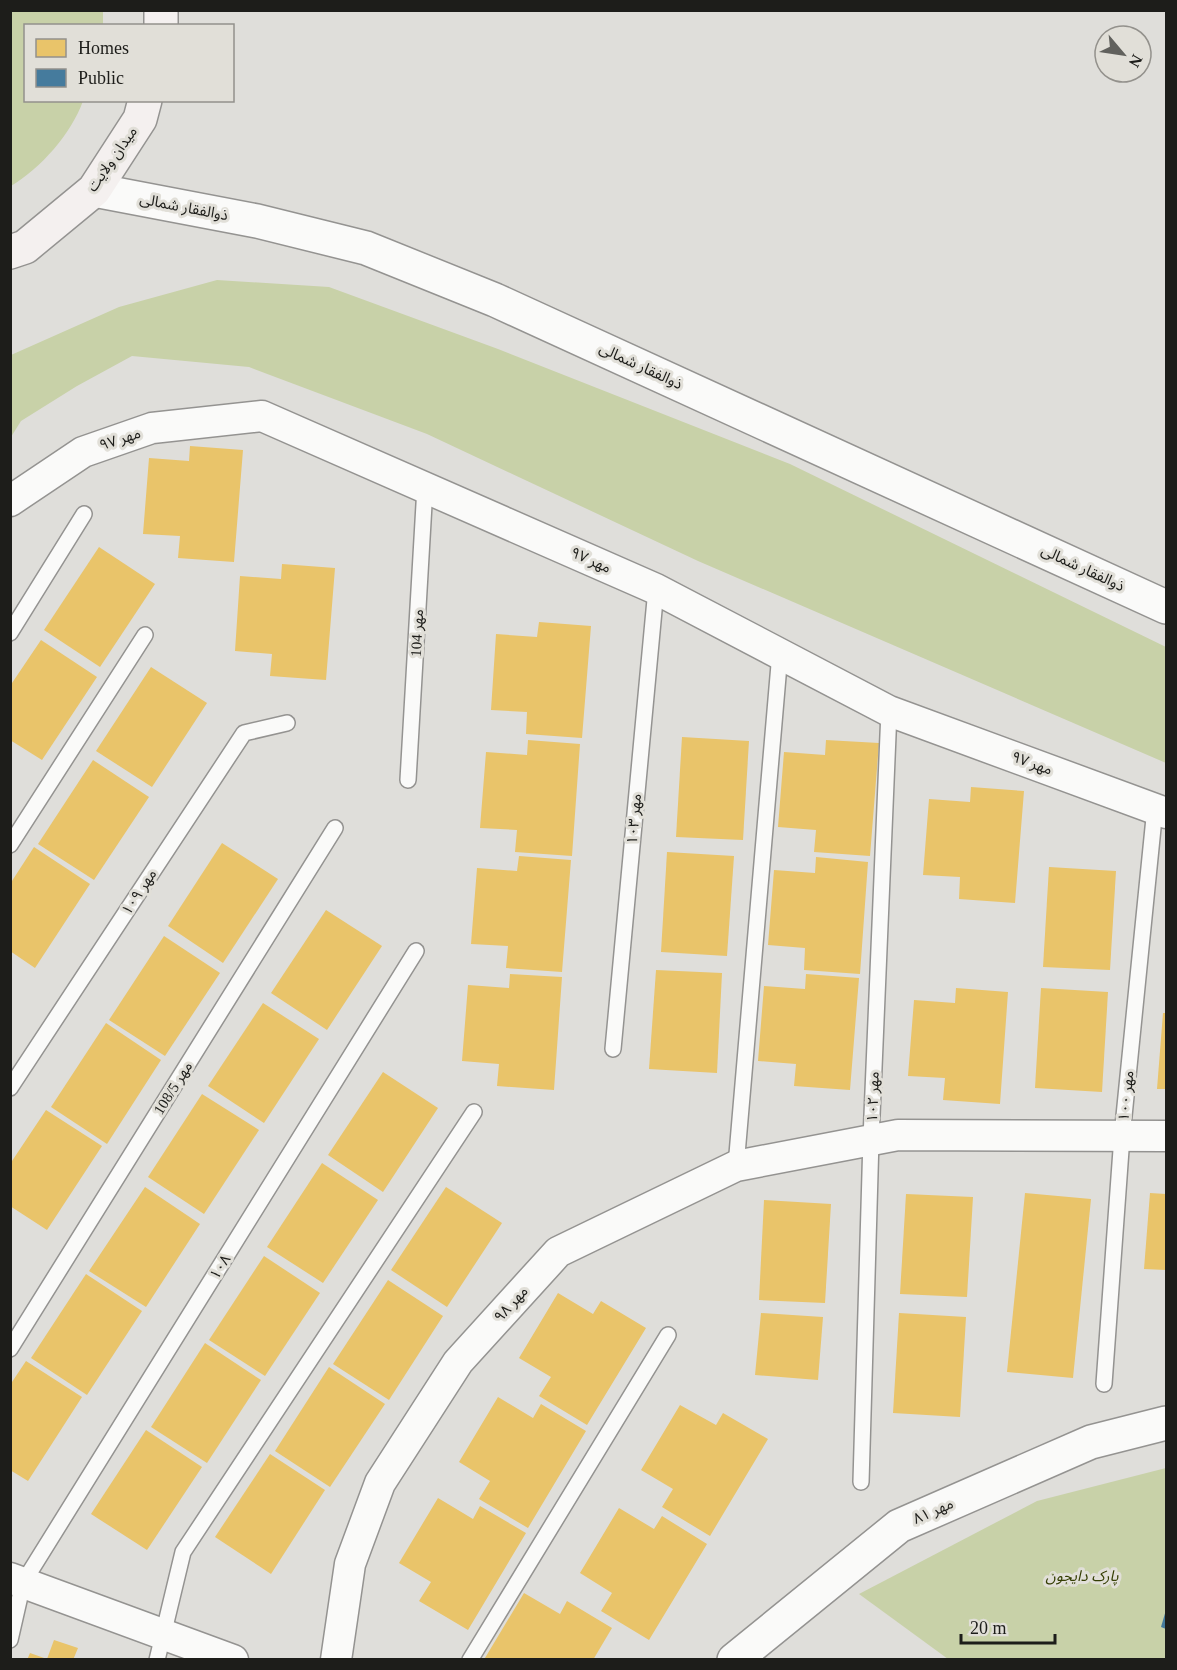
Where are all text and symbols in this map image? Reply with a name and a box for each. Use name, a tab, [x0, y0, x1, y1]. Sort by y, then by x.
legend	[24, 24, 234, 102]
north arrow	[1093, 24, 1153, 84]
text: Homes	[78, 38, 129, 58]
text: N	[1125, 52, 1146, 71]
text: Public	[78, 68, 124, 88]
street label: میدان ولایت	[84, 124, 141, 195]
street label: ذوالفقار شمالی	[138, 191, 229, 224]
street label: ذوالفقار شمالی	[597, 340, 685, 393]
street label: مهر ۹۷	[97, 425, 143, 454]
street label: ذوالفقار شمالی	[1039, 542, 1127, 595]
street label: مهر ۹۷	[568, 544, 614, 577]
street label: مهر 104	[408, 609, 427, 657]
street label: مهر ۹۷	[1009, 748, 1055, 779]
street label: مهر ۱۰۳	[624, 793, 645, 845]
street label: مهر ۱۰۹	[118, 866, 160, 918]
street label: مهر 108/5	[150, 1059, 196, 1118]
street label: مهر ۱۰۰	[1115, 1070, 1138, 1122]
street label: مهر ۱۰۲	[864, 1071, 883, 1123]
street label: ۱۰۸	[206, 1251, 234, 1282]
street label: مهر ۹۸	[491, 1283, 532, 1326]
street label: مهر ۸۱	[910, 1495, 956, 1528]
park label: پارک دایجون	[1046, 1568, 1119, 1586]
scale bar	[961, 1607, 1056, 1645]
text: 20 m	[970, 1618, 1007, 1638]

